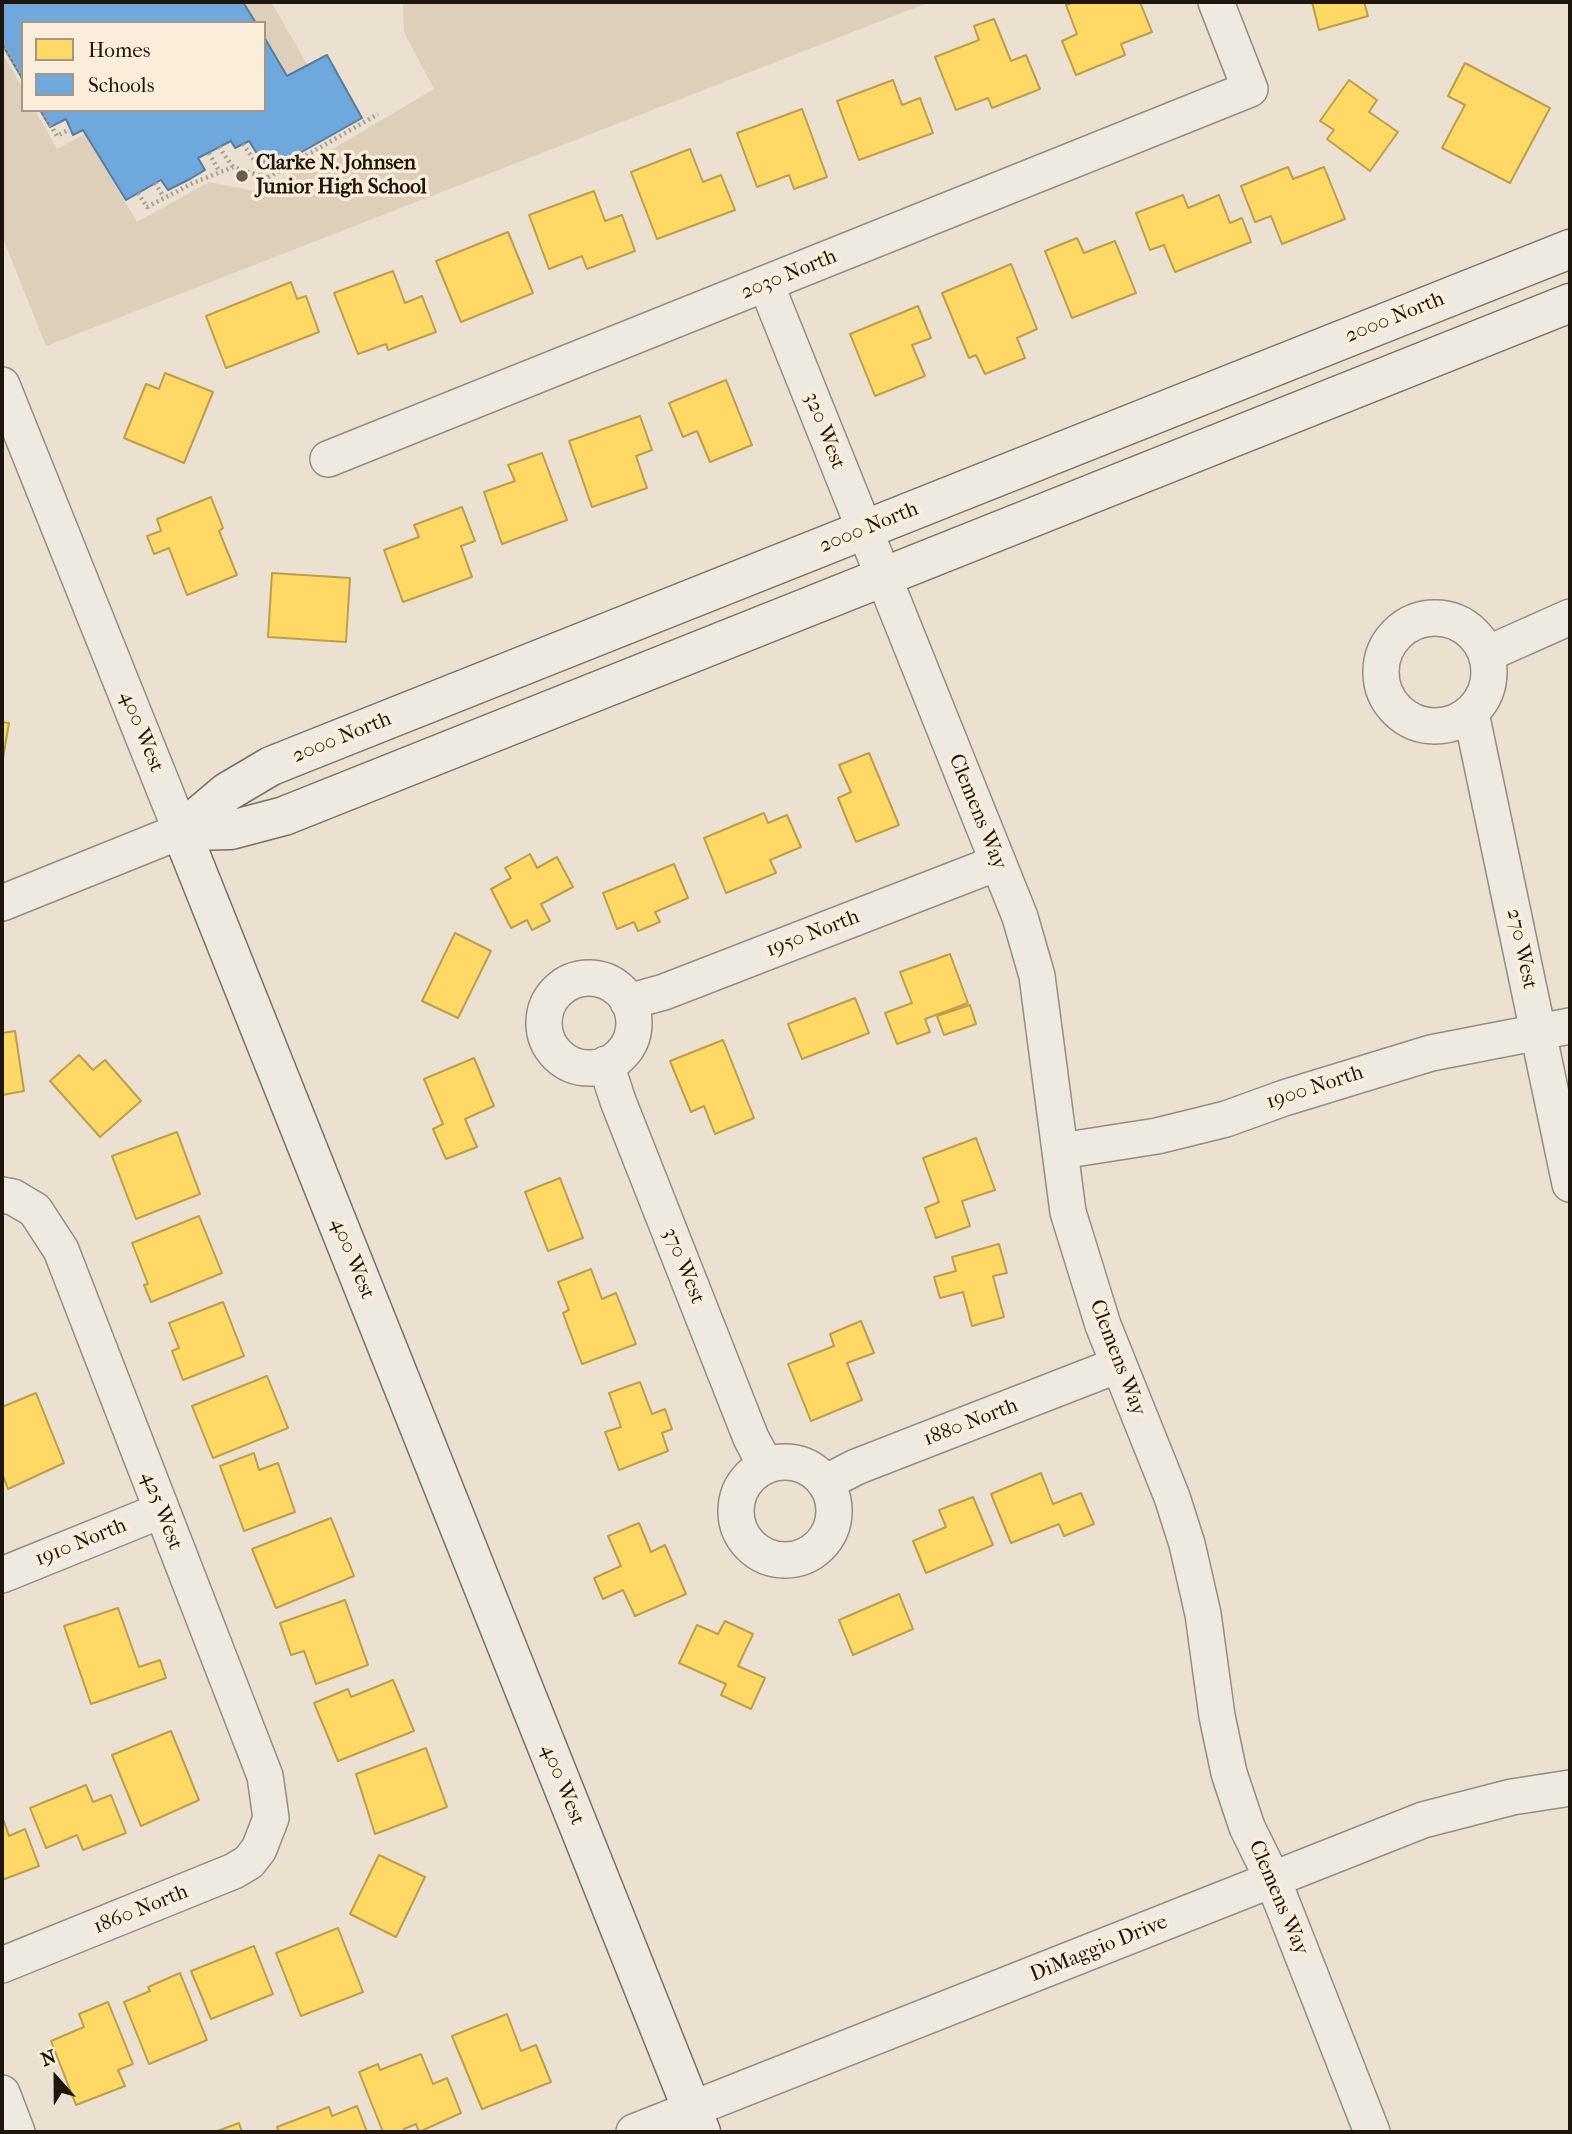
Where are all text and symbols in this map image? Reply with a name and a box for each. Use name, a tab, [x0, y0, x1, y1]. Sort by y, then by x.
legend	[21, 21, 266, 112]
text: Homes	[88, 38, 150, 62]
text: Schools	[88, 73, 154, 97]
place label: Clarke N. Johnsen Junior High School	[256, 151, 427, 201]
marker: Clarke N. Johnsen Junior High School	[234, 168, 250, 184]
street label: 2030 North	[737, 244, 841, 306]
street label: 2000 North	[1342, 287, 1448, 349]
street label: 320 West	[798, 389, 850, 473]
street label: 2000 North	[816, 497, 922, 559]
street label: 400 West	[113, 688, 169, 776]
street label: 2000 North	[289, 707, 395, 769]
street label: Clemens Way	[942, 751, 1012, 873]
street label: 1950 North	[763, 905, 863, 963]
street label: 270 West	[1500, 906, 1542, 992]
street label: 1900 North	[1263, 1060, 1367, 1116]
street label: 400 West	[324, 1215, 380, 1303]
street label: 370 West	[656, 1224, 710, 1308]
street label: Clemens Way	[1083, 1296, 1151, 1420]
street label: 1880 North	[920, 1393, 1022, 1453]
street label: 425 West	[135, 1468, 187, 1554]
street label: 1910 North	[32, 1513, 130, 1573]
street label: 400 West	[534, 1741, 590, 1829]
street label: Clemens Way	[1243, 1837, 1313, 1959]
street label: 1860 North	[90, 1880, 192, 1940]
street label: DiMaggio Drive	[1027, 1910, 1171, 1988]
north arrow	[21, 2043, 91, 2113]
text: N	[38, 2046, 59, 2071]

